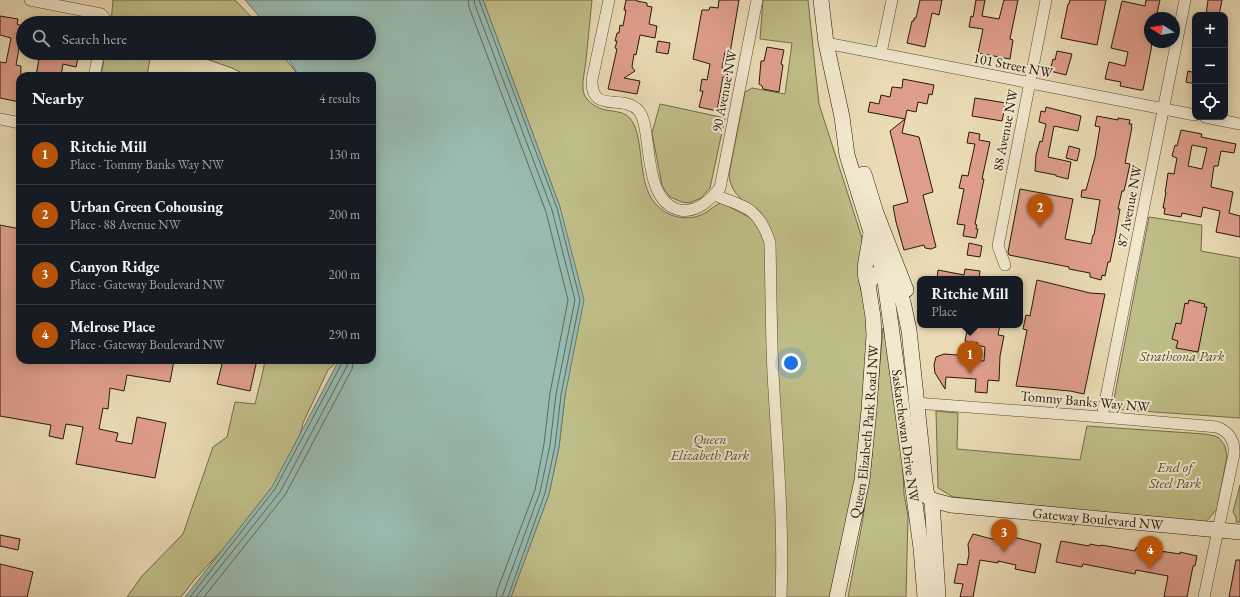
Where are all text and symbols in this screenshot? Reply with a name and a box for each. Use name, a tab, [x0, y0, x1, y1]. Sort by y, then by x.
north arrow	[1144, 12, 1180, 48]
map controls	[1192, 12, 1228, 120]
button: +	[1192, 12, 1228, 48]
search box	[16, 16, 376, 60]
icon: search	[30, 27, 52, 49]
text: Search here	[62, 29, 127, 48]
street label: 90 Avenue NW	[707, 47, 741, 134]
street label: 101 Street NW	[972, 48, 1055, 82]
button: −	[1192, 48, 1228, 84]
button: locate	[1192, 84, 1228, 120]
street label: 88 Avenue NW	[988, 86, 1022, 173]
text: Nearby	[32, 87, 84, 109]
text: 4 results	[319, 90, 360, 107]
text: Ritchie Mill	[70, 137, 147, 156]
text: 1	[42, 146, 48, 163]
text: 130 m	[329, 146, 360, 163]
text: Place · Tommy Banks Way NW	[70, 156, 224, 173]
street label: 87 Avenue NW	[1112, 162, 1146, 249]
pin: 2	[1027, 194, 1053, 227]
text: Urban Green Cohousing	[70, 197, 223, 216]
text: 2	[42, 206, 48, 223]
text: 200 m	[329, 206, 360, 223]
text: Place · 88 Avenue NW	[70, 216, 181, 233]
text: Canyon Ridge	[70, 257, 159, 276]
text: 3	[42, 266, 48, 283]
text: 200 m	[329, 266, 360, 283]
text: Place · Gateway Boulevard NW	[70, 276, 225, 293]
popup	[917, 276, 1023, 328]
text: Ritchie Mill	[932, 284, 1008, 303]
text: Place	[932, 303, 957, 320]
text: Melrose Place	[70, 317, 155, 336]
text: 4	[42, 326, 48, 343]
text: 290 m	[329, 326, 360, 343]
text: Place · Gateway Boulevard NW	[70, 336, 225, 353]
pin: 1	[957, 341, 983, 374]
street label: Queen Elizabeth Park Road NW	[845, 343, 882, 520]
park label: Strathcona Park	[1139, 347, 1225, 365]
your location	[781, 353, 801, 373]
street label: Saskatchewan Drive NW	[888, 368, 924, 504]
street label: Tommy Banks Way NW	[1020, 386, 1152, 416]
park label: Queen Elizabeth Park	[670, 430, 750, 464]
park label: End of Steel Park	[1148, 458, 1202, 492]
street label: Gateway Boulevard NW	[1032, 504, 1165, 534]
pin: 3	[991, 519, 1017, 552]
pin: 4	[1137, 536, 1163, 569]

